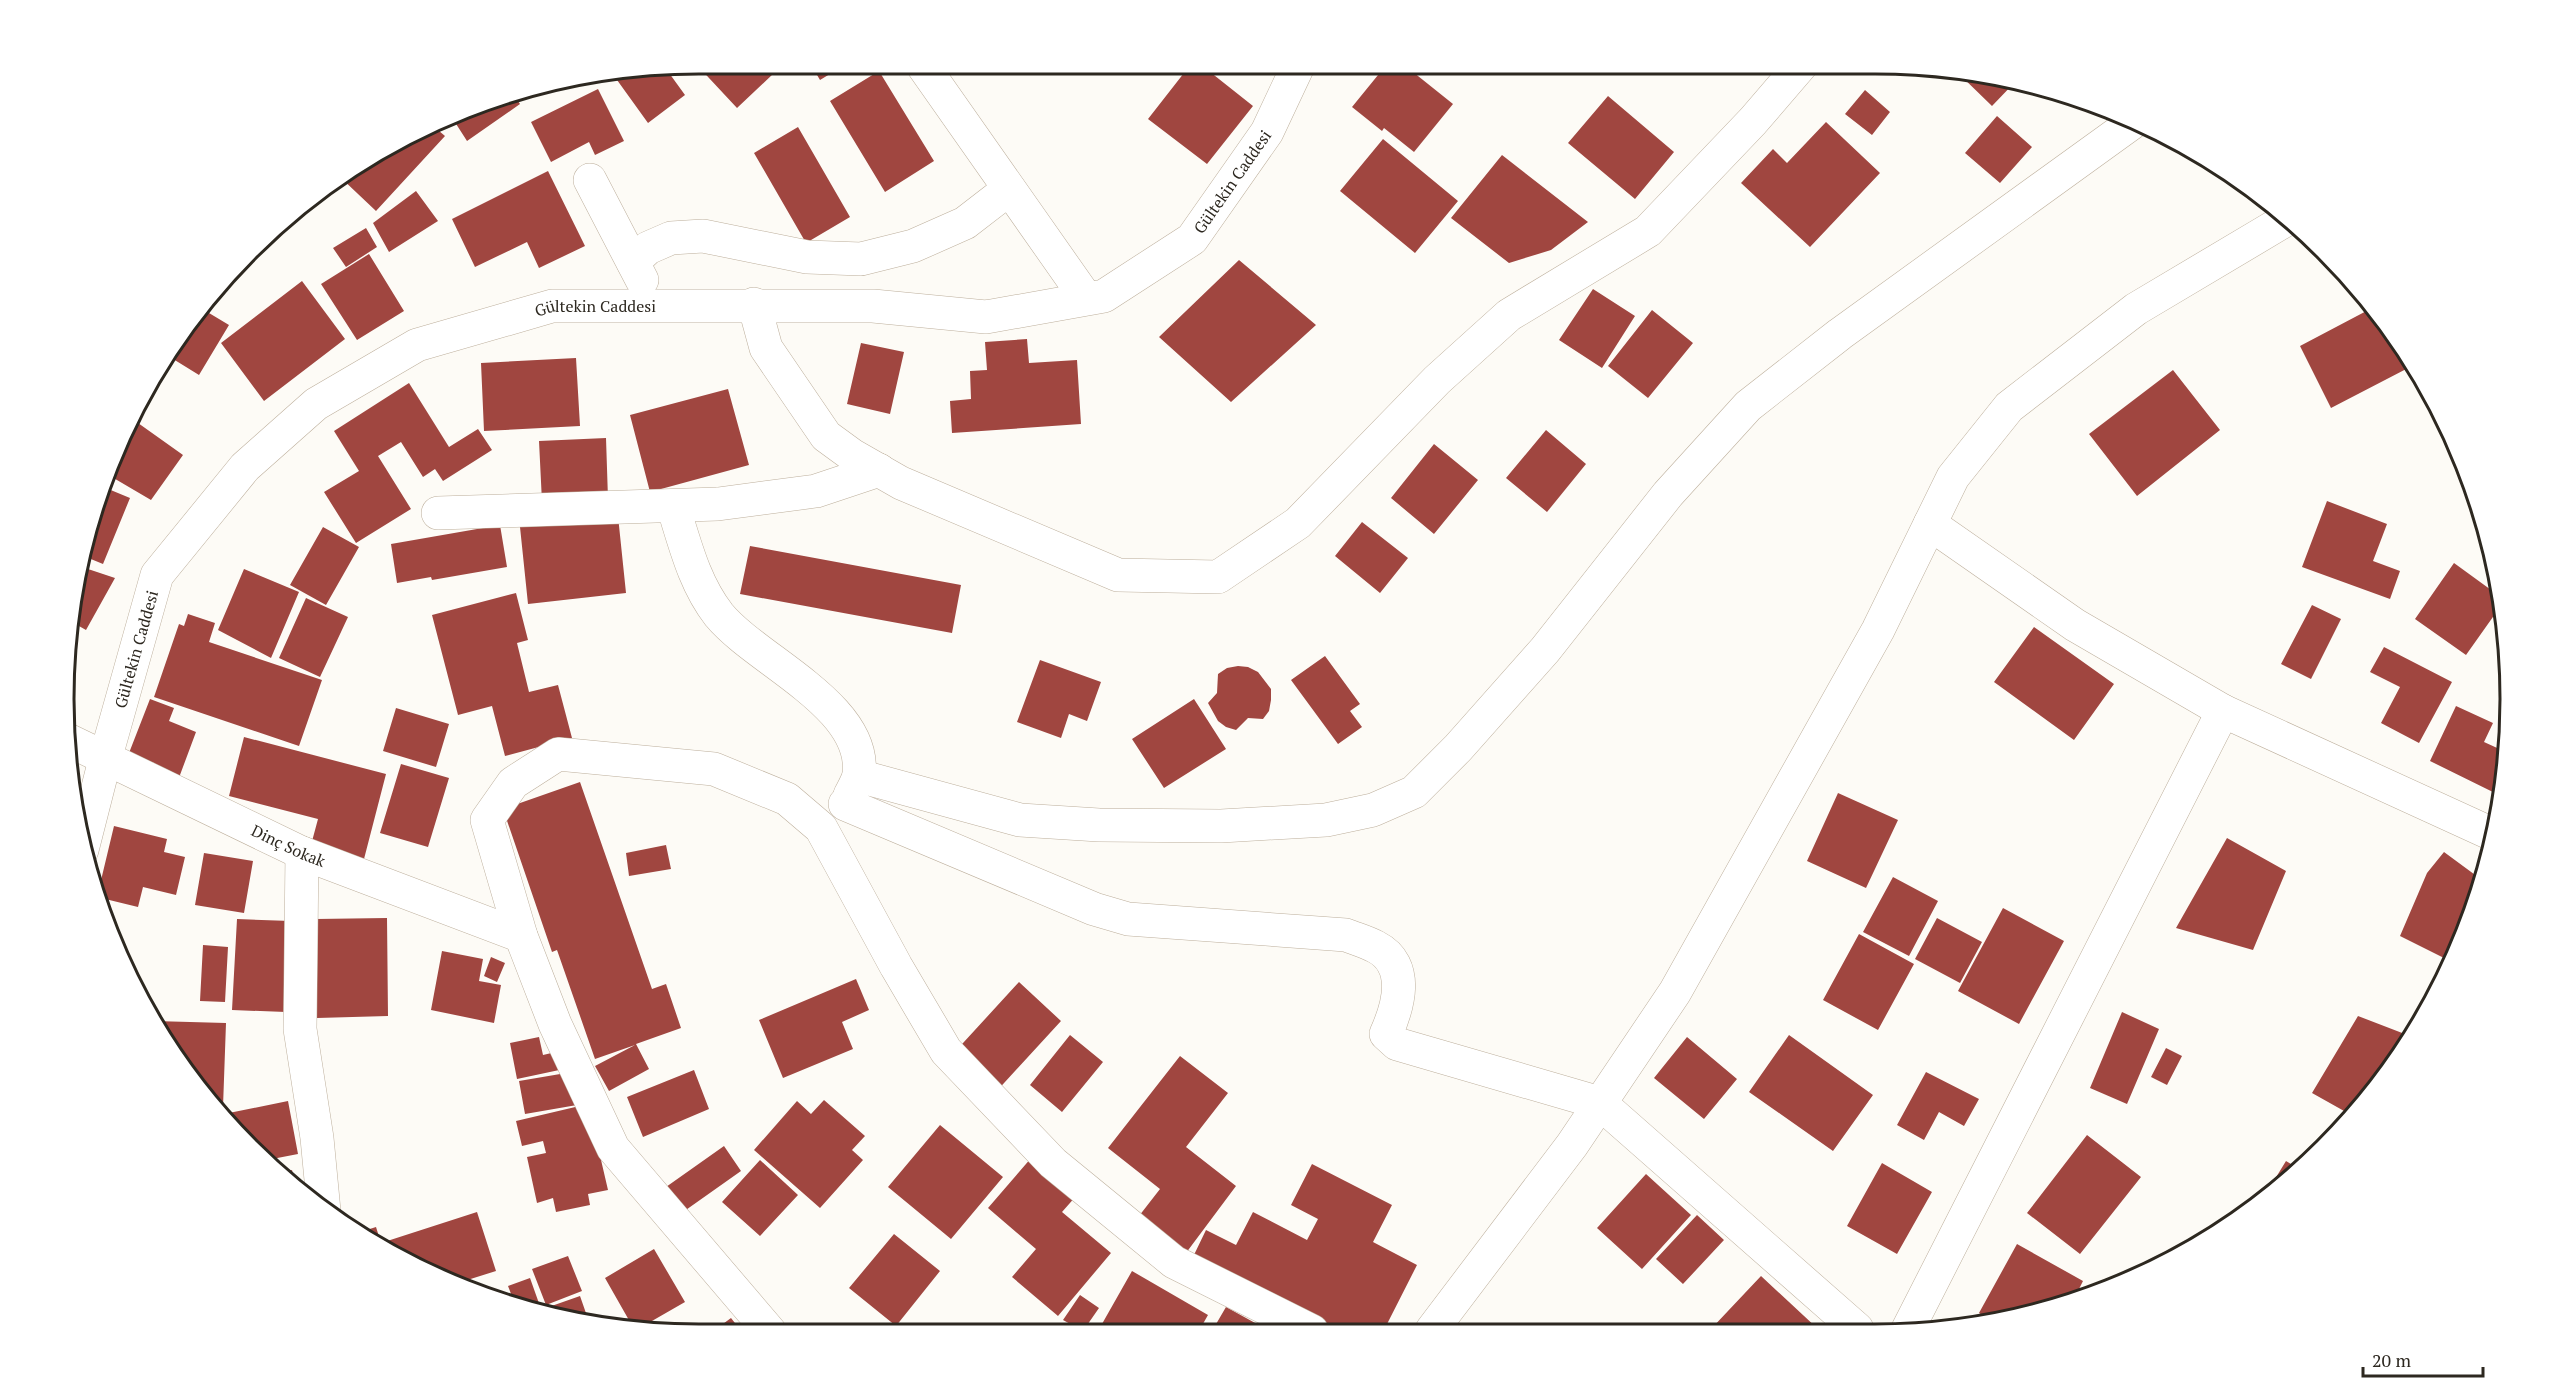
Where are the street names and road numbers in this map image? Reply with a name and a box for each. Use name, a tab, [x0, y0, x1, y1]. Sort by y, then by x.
street label: Gültekin Caddesi	[1188, 125, 1276, 238]
street label: Gültekin Caddesi	[532, 295, 656, 321]
street label: Gültekin Caddesi	[109, 588, 163, 711]
street label: Dinç Sokak	[248, 819, 329, 872]

